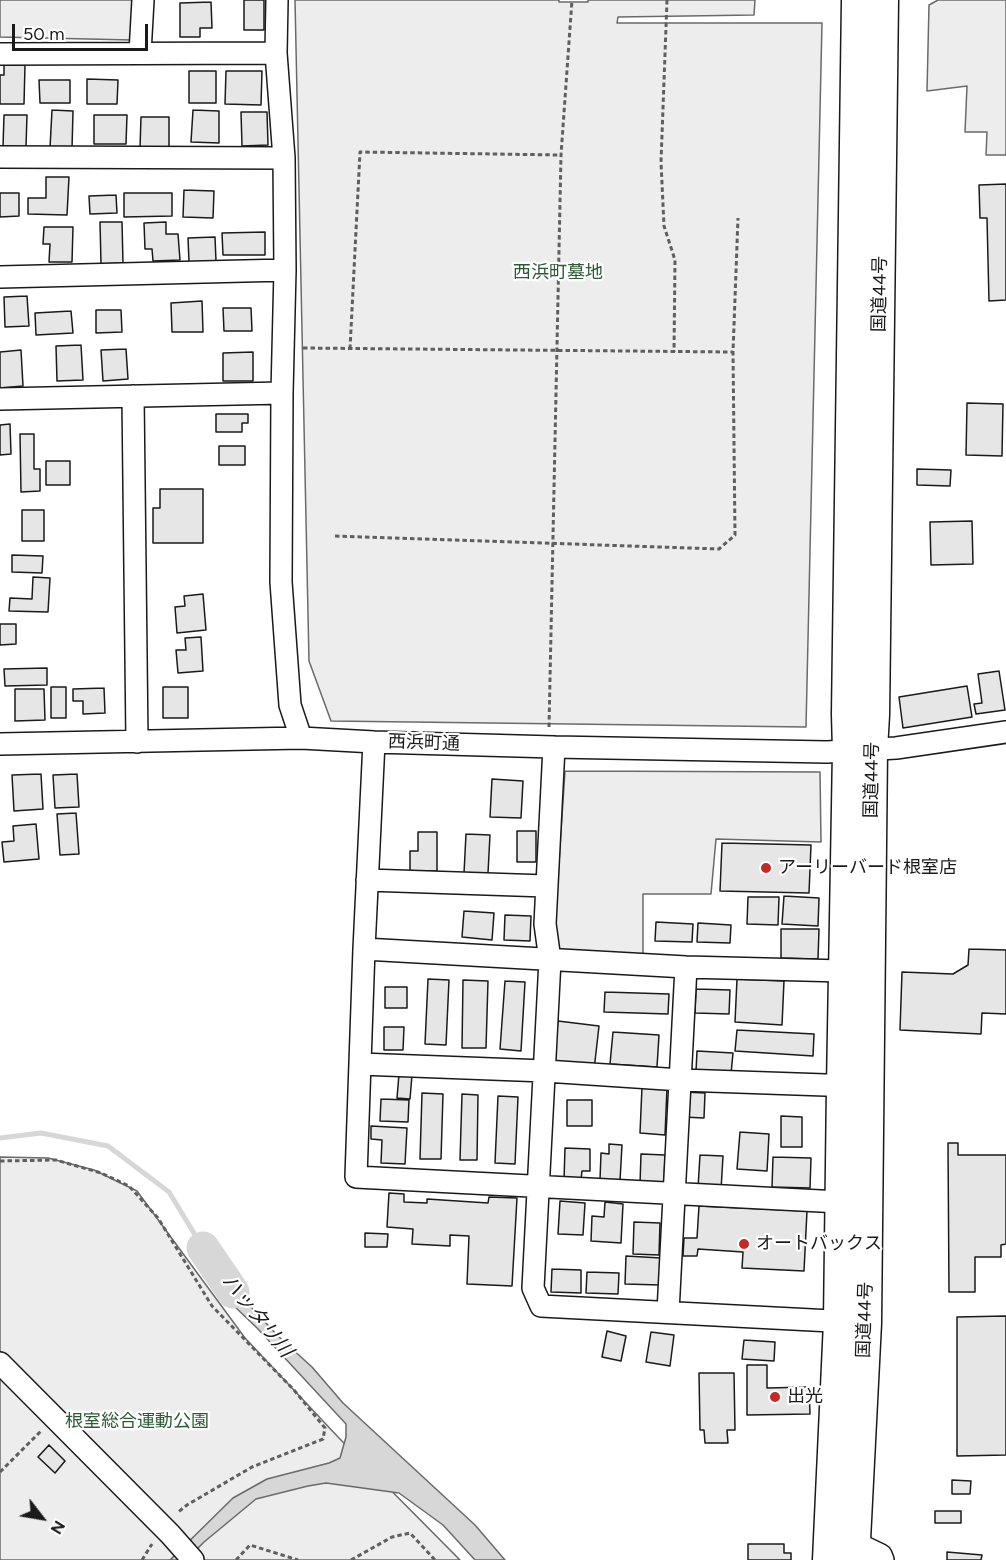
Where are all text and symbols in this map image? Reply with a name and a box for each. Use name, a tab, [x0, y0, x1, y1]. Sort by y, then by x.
scale bar	[15, 12, 152, 50]
text: 50 m	[23, 23, 65, 45]
street label: 国道44号	[869, 256, 891, 332]
park label: 西浜町墓地	[513, 262, 603, 284]
street label: 西浜町通	[388, 731, 460, 755]
street label: 国道44号	[861, 742, 883, 818]
place label: アーリーバード根室店	[778, 857, 957, 879]
marker: アーリーバード根室店	[759, 861, 773, 875]
place label: オートバックス	[756, 1233, 882, 1255]
marker: オートバックス	[737, 1237, 751, 1251]
water label: ハッタリ川	[216, 1270, 298, 1362]
street label: 国道44号	[853, 1281, 877, 1359]
place label: 出光	[787, 1386, 823, 1408]
marker: 出光	[768, 1390, 782, 1404]
park label: 根室総合運動公園	[65, 1411, 209, 1433]
north arrow	[12, 1488, 72, 1548]
text: N	[47, 1517, 69, 1538]

